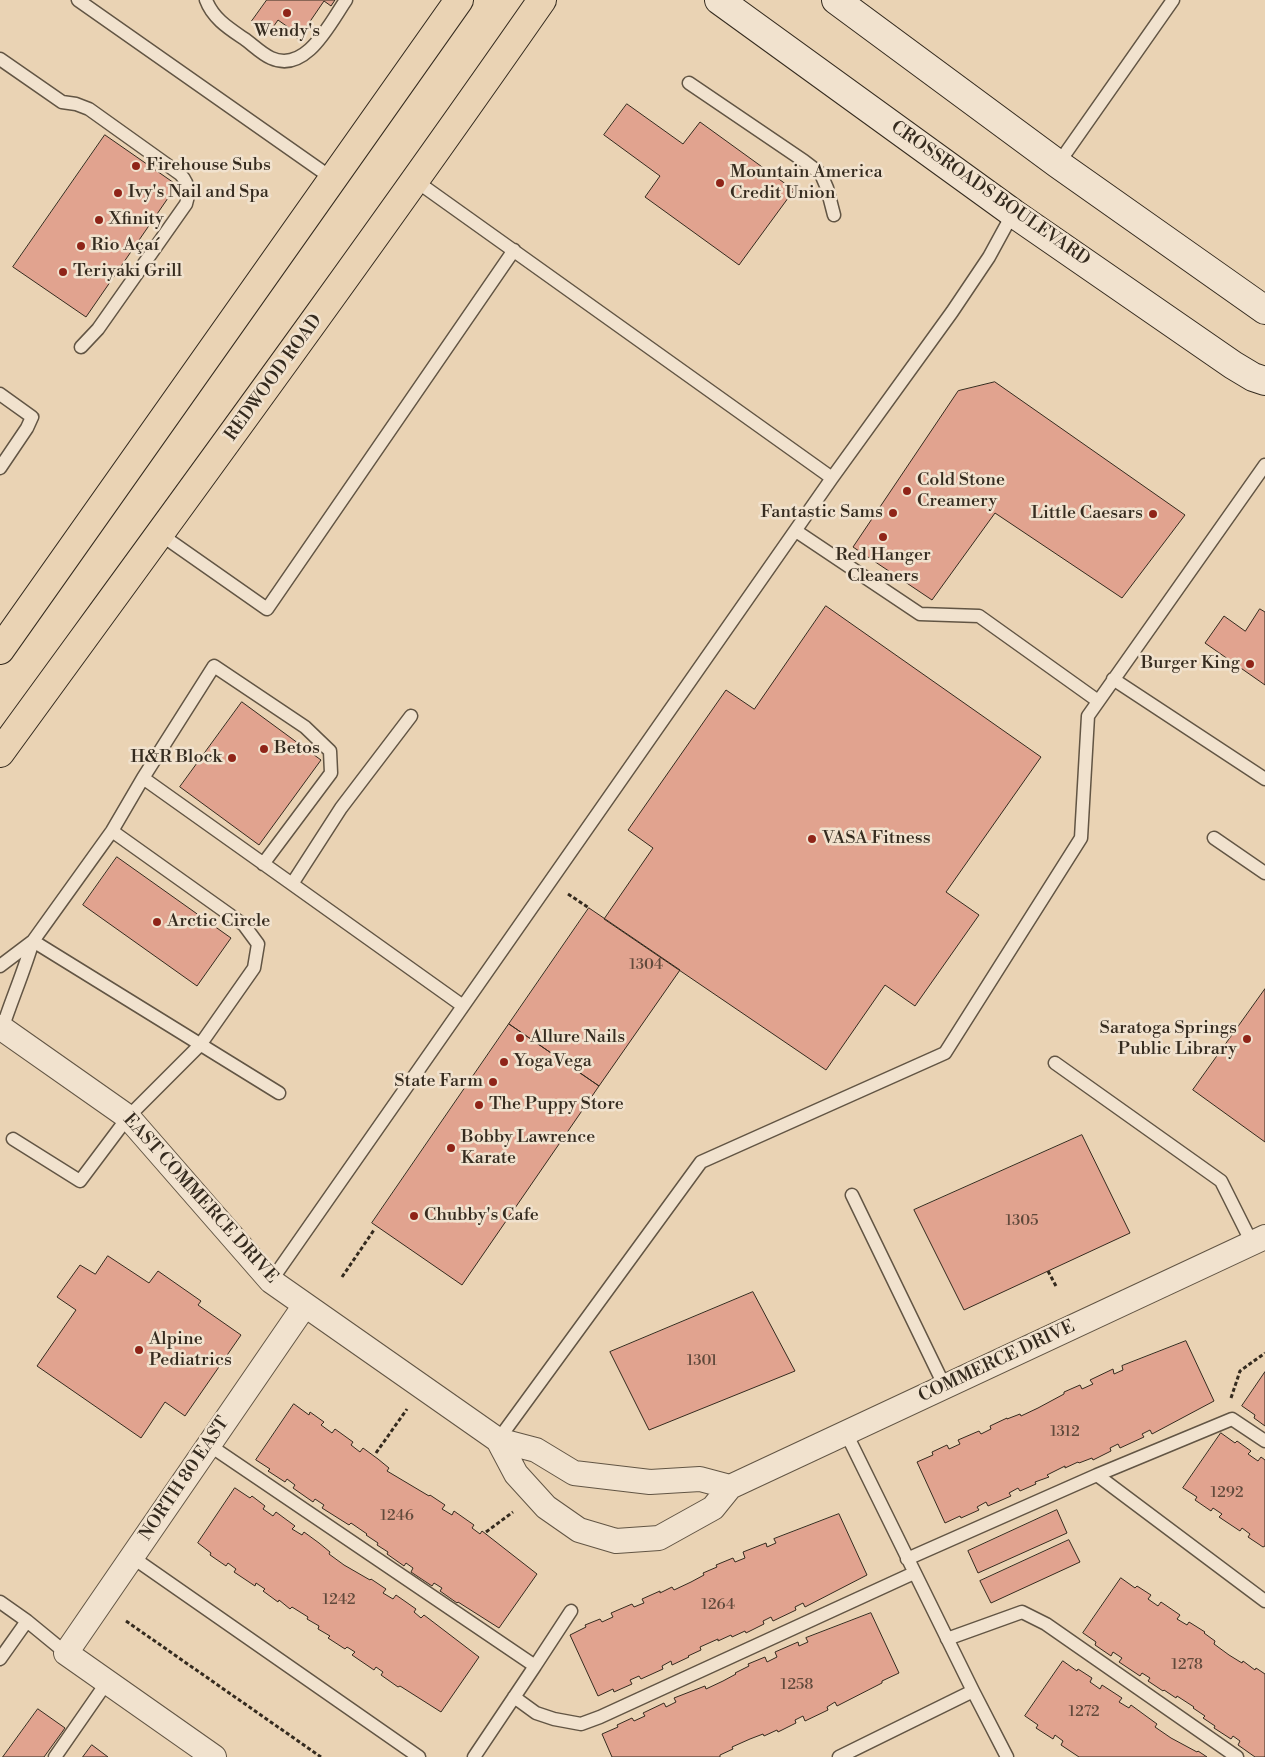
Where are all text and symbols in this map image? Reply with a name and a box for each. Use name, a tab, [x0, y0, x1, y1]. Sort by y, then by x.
marker: Wendy's	[281, 7, 293, 19]
place label: Wendy's	[254, 21, 320, 43]
street label: CROSSROADS BOULEVARD	[886, 117, 1094, 271]
place label: Firehouse Subs	[146, 155, 271, 177]
marker: Firehouse Subs	[130, 160, 142, 172]
place label: Mountain America Credit Union	[730, 162, 883, 204]
marker: Mountain America Credit Union	[714, 177, 726, 189]
place label: Ivy's Nail and Spa	[128, 182, 269, 204]
marker: Ivy's Nail and Spa	[112, 187, 124, 199]
place label: Xfinity	[109, 209, 164, 231]
marker: Xfinity	[93, 214, 105, 226]
place label: Rio Açaí	[91, 235, 159, 257]
marker: Rio Açaí	[75, 240, 87, 252]
place label: Teriyaki Grill	[73, 261, 182, 283]
marker: Teriyaki Grill	[57, 266, 69, 278]
street label: REDWOOD ROAD	[221, 311, 327, 445]
place label: Cold Stone Creamery	[917, 470, 1005, 512]
marker: Cold Stone Creamery	[901, 485, 913, 497]
place label: Fantastic Sams	[760, 502, 883, 524]
place label: Little Caesars	[1031, 503, 1143, 525]
marker: Fantastic Sams	[887, 507, 899, 519]
marker: Little Caesars	[1147, 508, 1159, 520]
marker: Red Hanger Cleaners	[877, 531, 889, 543]
place label: Red Hanger Cleaners	[835, 545, 931, 588]
place label: Burger King	[1141, 653, 1240, 675]
marker: Burger King	[1244, 658, 1256, 670]
place label: Betos	[274, 738, 320, 760]
marker: Betos	[258, 743, 270, 755]
place label: H&R Block	[130, 747, 222, 769]
marker: H&R Block	[226, 752, 238, 764]
place label: VASA Fitness	[822, 828, 931, 850]
marker: VASA Fitness	[806, 833, 818, 845]
place label: Arctic Circle	[167, 911, 270, 933]
marker: Arctic Circle	[151, 916, 163, 928]
house number: 1304	[629, 956, 663, 974]
place label: Saratoga Springs Public Library	[1100, 1018, 1237, 1060]
place label: Allure Nails	[530, 1027, 625, 1049]
marker: Allure Nails	[514, 1032, 526, 1044]
marker: Saratoga Springs Public Library	[1241, 1033, 1253, 1045]
place label: YogaVega	[514, 1051, 592, 1073]
marker: YogaVega	[498, 1056, 510, 1068]
place label: State Farm	[394, 1071, 483, 1093]
marker: State Farm	[487, 1076, 499, 1088]
place label: The Puppy Store	[489, 1094, 624, 1116]
marker: The Puppy Store	[473, 1099, 485, 1111]
street label: EAST COMMERCE DRIVE	[118, 1110, 282, 1288]
place label: Bobby Lawrence Karate	[461, 1127, 595, 1170]
marker: Bobby Lawrence Karate	[445, 1142, 457, 1154]
place label: Chubby's Cafe	[424, 1205, 539, 1227]
marker: Chubby's Cafe	[408, 1210, 420, 1222]
house number: 1305	[1006, 1212, 1038, 1230]
street label: COMMERCE DRIVE	[915, 1316, 1079, 1408]
place label: Alpine Pediatrics	[149, 1329, 232, 1372]
marker: Alpine Pediatrics	[133, 1344, 145, 1356]
house number: 1301	[687, 1352, 717, 1370]
street label: NORTH 80 EAST	[136, 1413, 234, 1545]
house number: 1312	[1050, 1423, 1080, 1441]
house number: 1292	[1211, 1484, 1243, 1502]
house number: 1246	[380, 1507, 414, 1525]
house number: 1242	[323, 1591, 355, 1609]
house number: 1264	[701, 1596, 735, 1614]
house number: 1278	[1171, 1656, 1203, 1674]
house number: 1258	[781, 1676, 813, 1694]
house number: 1272	[1068, 1703, 1100, 1721]

